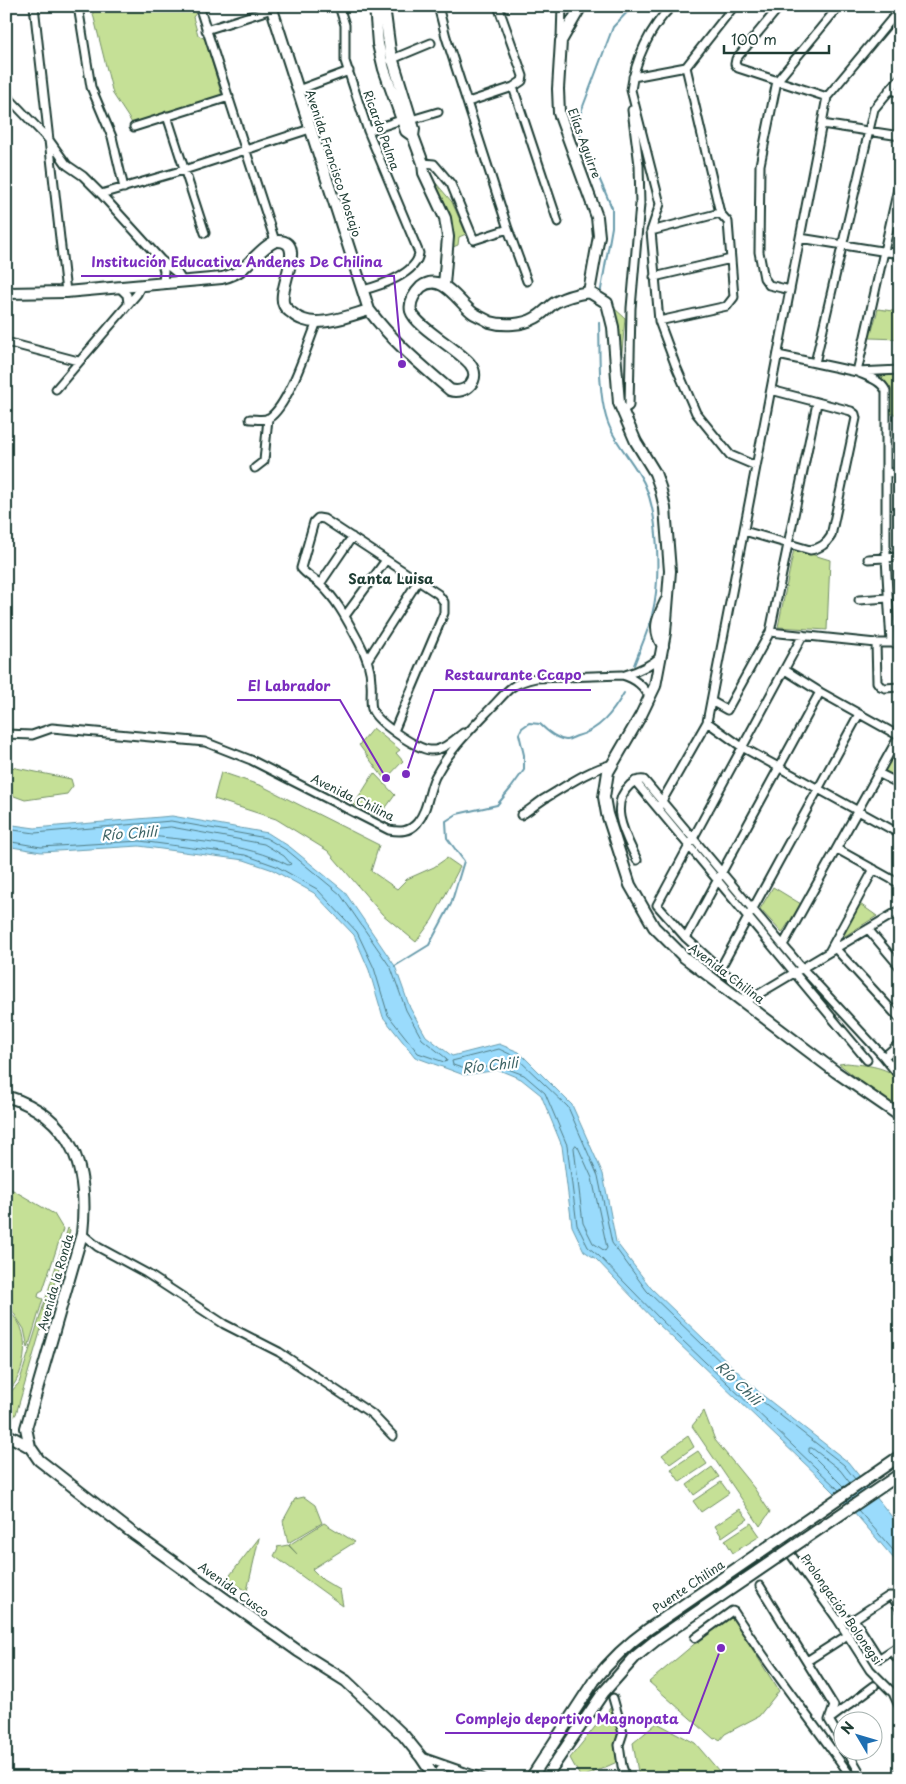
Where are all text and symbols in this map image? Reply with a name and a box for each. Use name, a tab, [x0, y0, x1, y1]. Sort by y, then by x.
scale bar	[724, 22, 828, 54]
text: 100 m	[731, 27, 777, 50]
street label: Avenida Francisco Mostajo	[302, 87, 367, 239]
street label: Ricardo Palma	[359, 87, 405, 173]
street label: Elías Aguirre	[564, 105, 606, 181]
callout: Institución Educativa Andenes De Chilina	[81, 247, 394, 276]
text: Institución Educativa Andenes De Chilina	[91, 251, 383, 272]
district label: Santa Luisa	[348, 568, 434, 589]
callout: Restaurante Ccapo	[434, 661, 591, 690]
text: Restaurante Ccapo	[445, 664, 581, 685]
callout: El Labrador	[237, 671, 340, 700]
text: El Labrador	[248, 675, 331, 696]
street label: Avenida Chilina	[308, 769, 398, 825]
water label: Río Chili	[100, 820, 160, 845]
street label: Avenida Chilina	[685, 939, 769, 1008]
water label: Río Chili	[461, 1051, 521, 1078]
street label: Avenida la Ronda	[33, 1231, 78, 1332]
water label: Río Chili	[712, 1356, 768, 1411]
street label: Prolongación Bolonegsi	[797, 1550, 887, 1668]
street label: Puente Chilina	[648, 1555, 728, 1617]
street label: Avenida Cusco	[195, 1557, 273, 1621]
callout: Complejo deportivo Magnopata	[445, 1704, 689, 1733]
text: Complejo deportivo Magnopata	[455, 1708, 679, 1729]
north arrow	[834, 1712, 884, 1762]
text: N	[836, 1717, 859, 1739]

